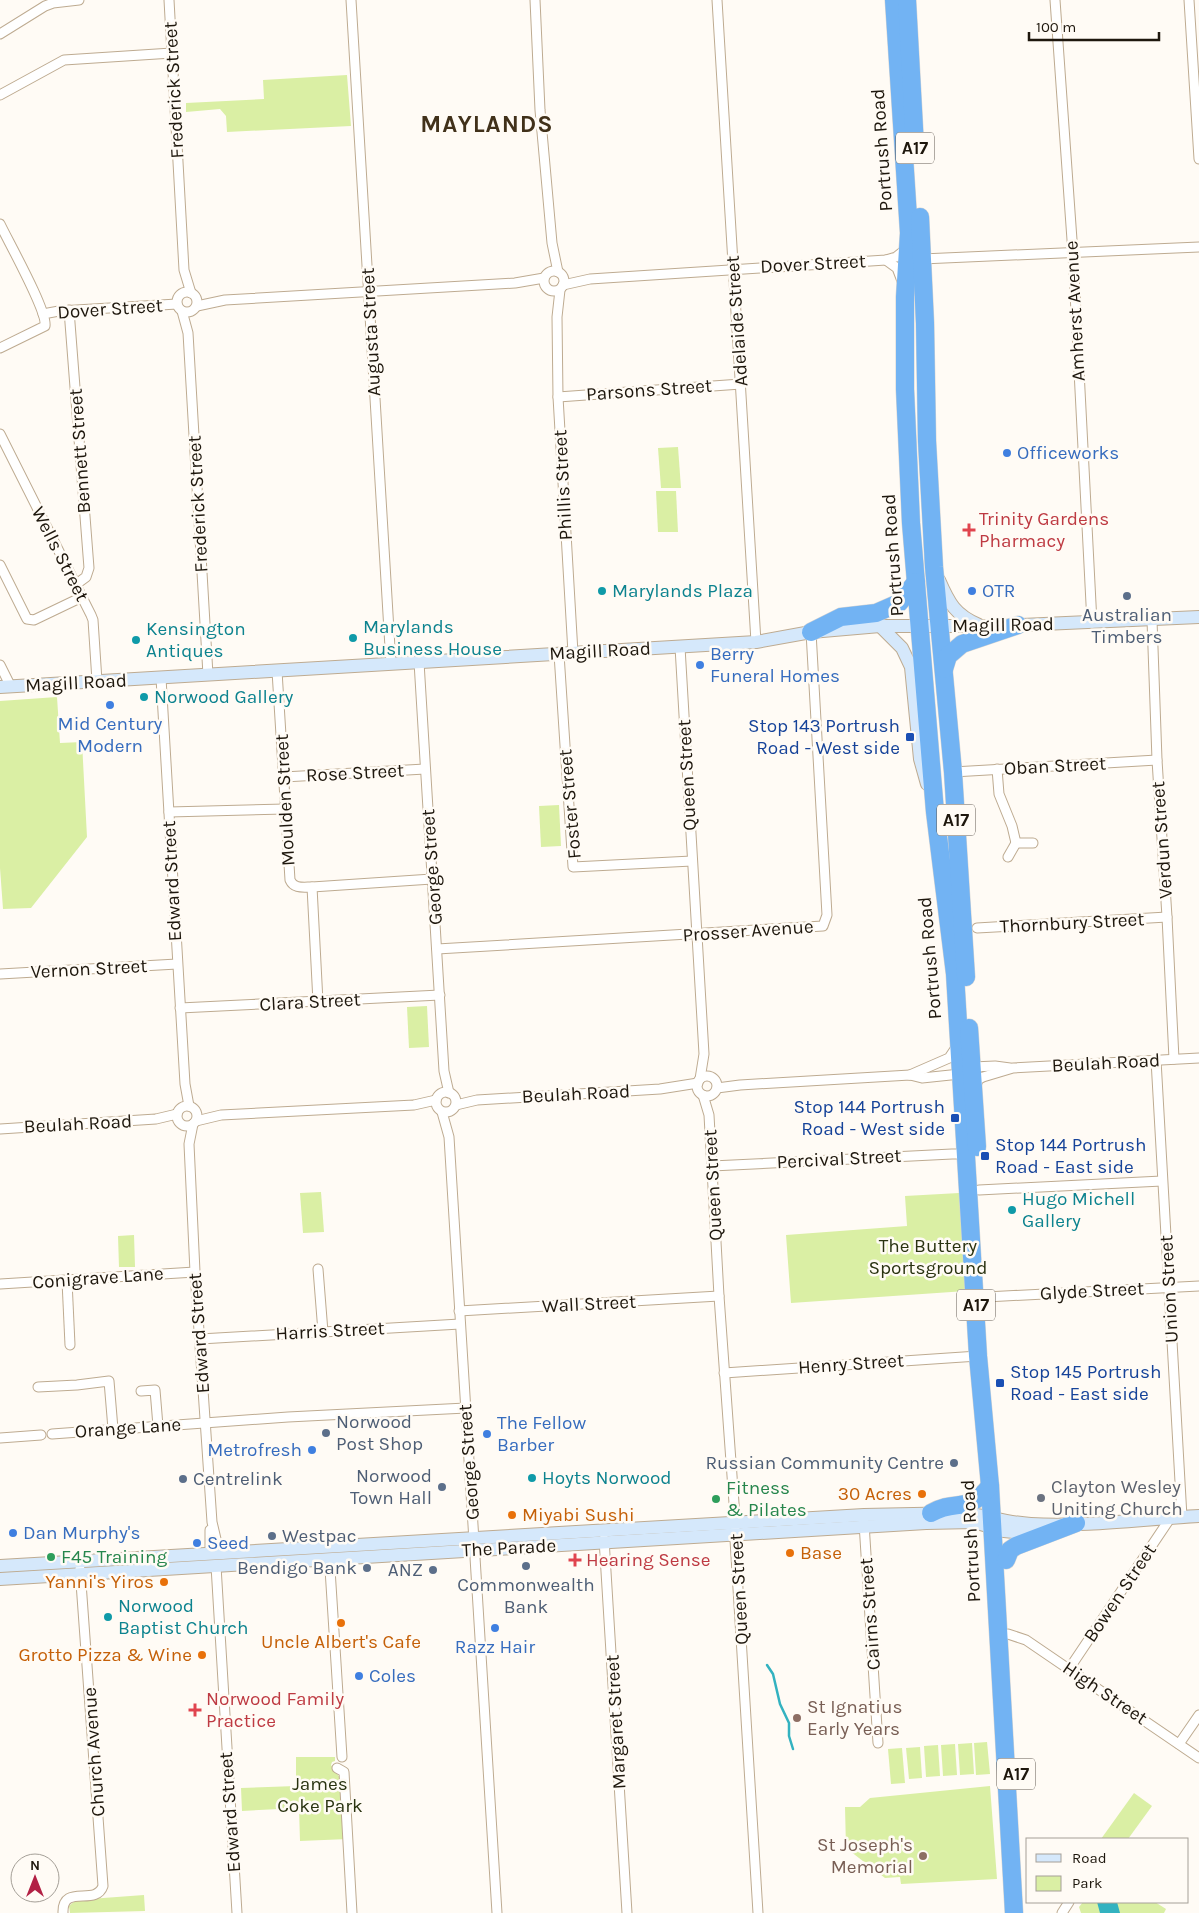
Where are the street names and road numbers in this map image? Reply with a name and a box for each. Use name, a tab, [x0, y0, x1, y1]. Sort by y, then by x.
street label: Frederick Street	[159, 21, 189, 159]
street label: Portrush Road	[867, 88, 897, 212]
road number: A17	[896, 132, 934, 164]
street label: Amherst Avenue	[1060, 240, 1090, 382]
street label: Dover Street	[760, 250, 866, 278]
street label: Adelaide Street	[721, 255, 753, 387]
street label: Augusta Street	[357, 267, 385, 397]
street label: Dover Street	[56, 294, 164, 324]
street label: Parsons Street	[585, 375, 713, 405]
street label: Bennett Street	[65, 388, 95, 514]
street label: Phillis Street	[549, 429, 577, 541]
street label: Frederick Street	[183, 435, 213, 573]
street label: Portrush Road	[878, 493, 908, 617]
street label: Wells Street	[27, 503, 93, 605]
street label: Magill Road	[952, 613, 1054, 637]
street label: Magill Road	[549, 637, 651, 665]
street label: Magill Road	[25, 669, 127, 697]
street label: Queen Street	[673, 719, 701, 831]
street label: Moulden Street	[271, 733, 299, 867]
street label: Foster Street	[554, 748, 586, 860]
street label: Oban Street	[1003, 752, 1107, 780]
street label: Rose Street	[305, 759, 405, 787]
street label: Verdun Street	[1147, 781, 1177, 899]
road number: A17	[937, 804, 975, 836]
street label: George Street	[417, 808, 447, 926]
street label: Edward Street	[158, 820, 186, 942]
street label: Portrush Road	[914, 896, 946, 1020]
street label: Thornbury Street	[999, 908, 1145, 938]
street label: Prosser Avenue	[682, 915, 814, 947]
street label: Vernon Street	[30, 955, 148, 983]
street label: Clara Street	[259, 988, 361, 1016]
street label: Beulah Road	[1051, 1049, 1161, 1077]
street label: Beulah Road	[521, 1080, 631, 1108]
street label: Beulah Road	[23, 1110, 133, 1138]
street label: Queen Street	[699, 1129, 727, 1241]
street label: Percival Street	[776, 1145, 902, 1173]
street label: Union Street	[1155, 1234, 1183, 1344]
street label: Conigrave Lane	[32, 1262, 164, 1294]
street label: Edward Street	[184, 1272, 214, 1394]
street label: Glyde Street	[1039, 1277, 1145, 1305]
road number: A17	[957, 1290, 995, 1320]
street label: Wall Street	[541, 1291, 637, 1317]
street label: Harris Street	[275, 1317, 385, 1345]
street label: Henry Street	[797, 1349, 905, 1379]
street label: George Street	[454, 1403, 484, 1521]
street label: Orange Lane	[74, 1413, 182, 1443]
street label: Portrush Road	[957, 1479, 985, 1603]
street label: Queen Street	[725, 1533, 753, 1645]
street label: The Parade	[461, 1535, 557, 1561]
street label: Bowen Street	[1079, 1540, 1161, 1646]
street label: Cairns Street	[855, 1557, 885, 1671]
street label: Margaret Street	[601, 1654, 631, 1790]
street label: High Street	[1059, 1657, 1151, 1729]
street label: Church Avenue	[78, 1686, 110, 1818]
street label: Edward Street	[215, 1751, 245, 1873]
road number: A17	[997, 1758, 1035, 1790]

